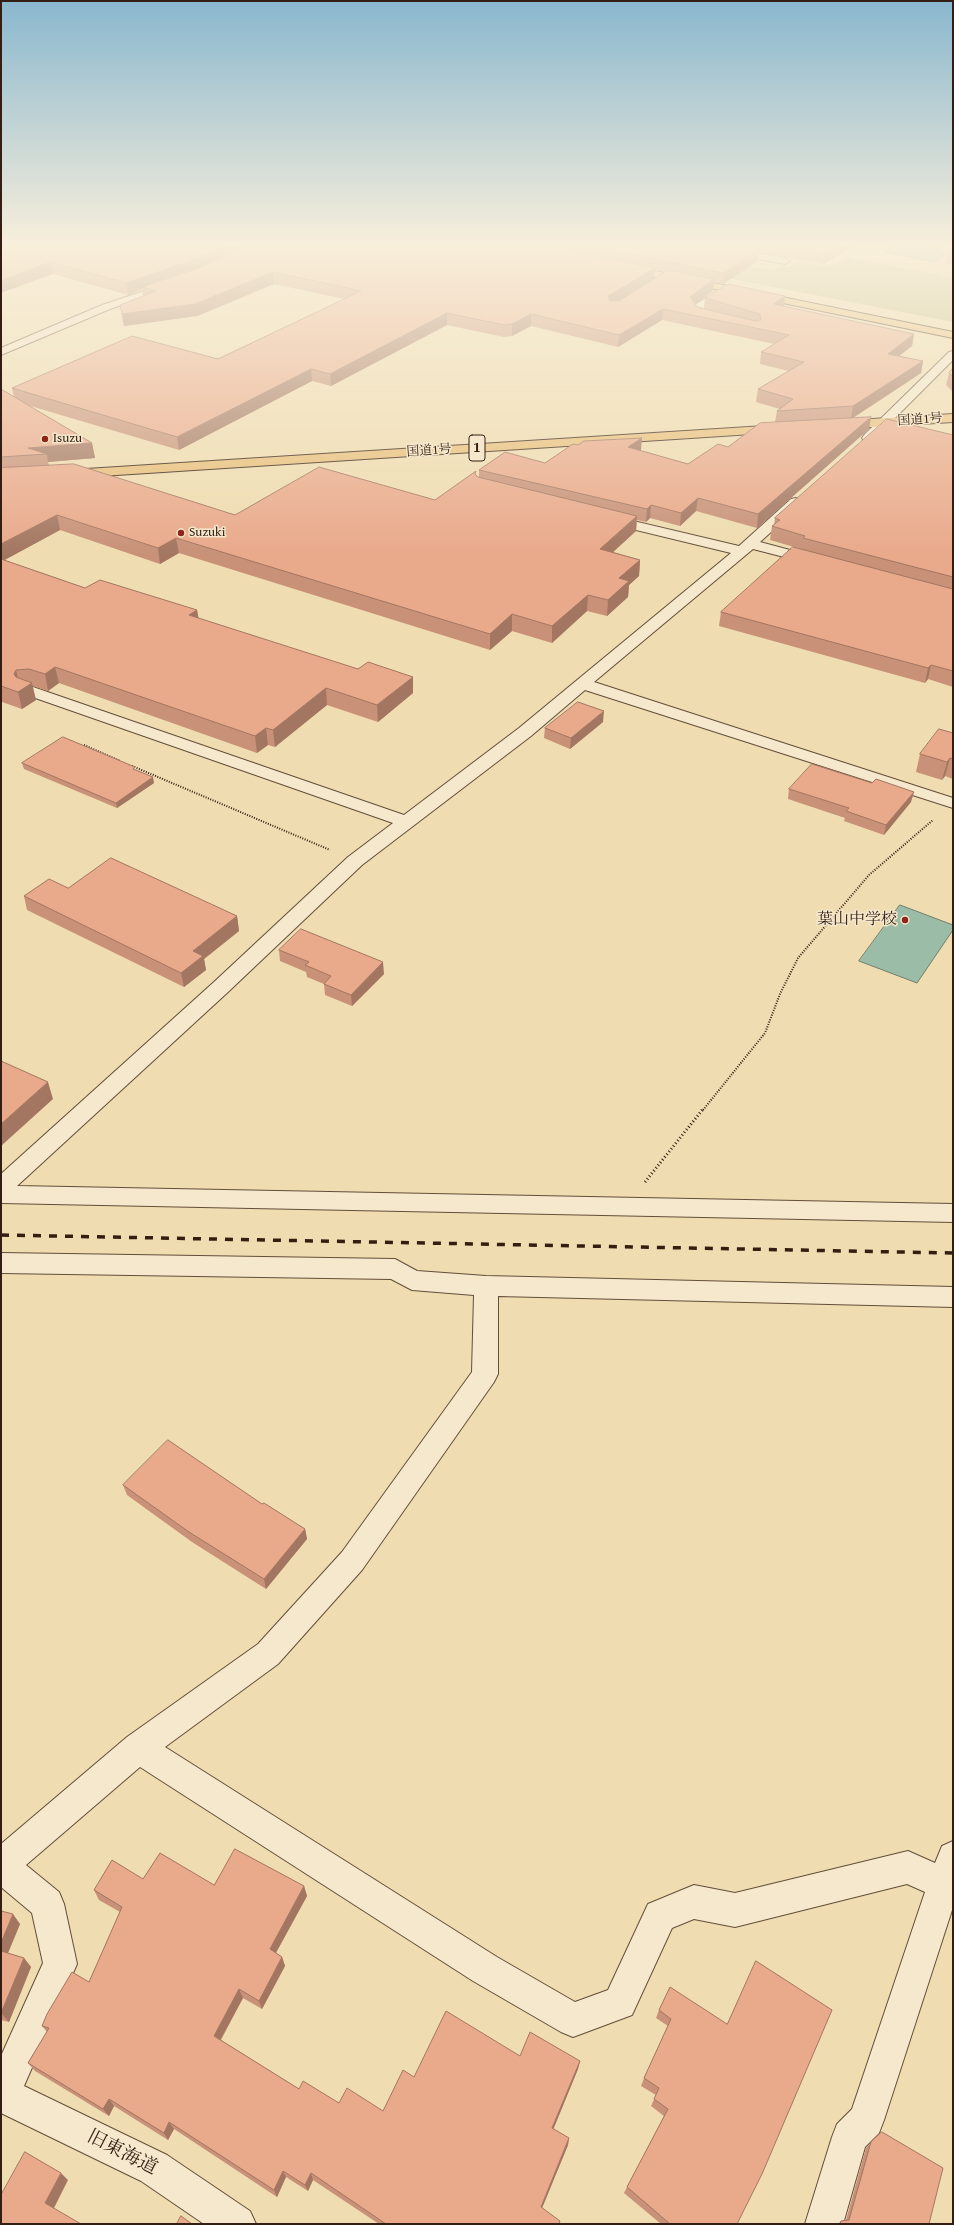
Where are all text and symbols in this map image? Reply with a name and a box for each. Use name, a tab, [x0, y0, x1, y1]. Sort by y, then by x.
street label: 国道1号	[897, 411, 943, 429]
place label: Isuzu	[53, 431, 82, 447]
marker: Isuzu	[40, 434, 50, 444]
road number: 1	[469, 435, 485, 461]
street label: 国道1号	[406, 442, 452, 460]
place label: Suzuki	[189, 525, 225, 541]
marker: Suzuki	[176, 528, 186, 538]
place label: 葉山中学校	[817, 910, 897, 930]
marker: 葉山中学校	[900, 915, 910, 925]
street label: 旧東海道	[83, 2126, 161, 2180]

